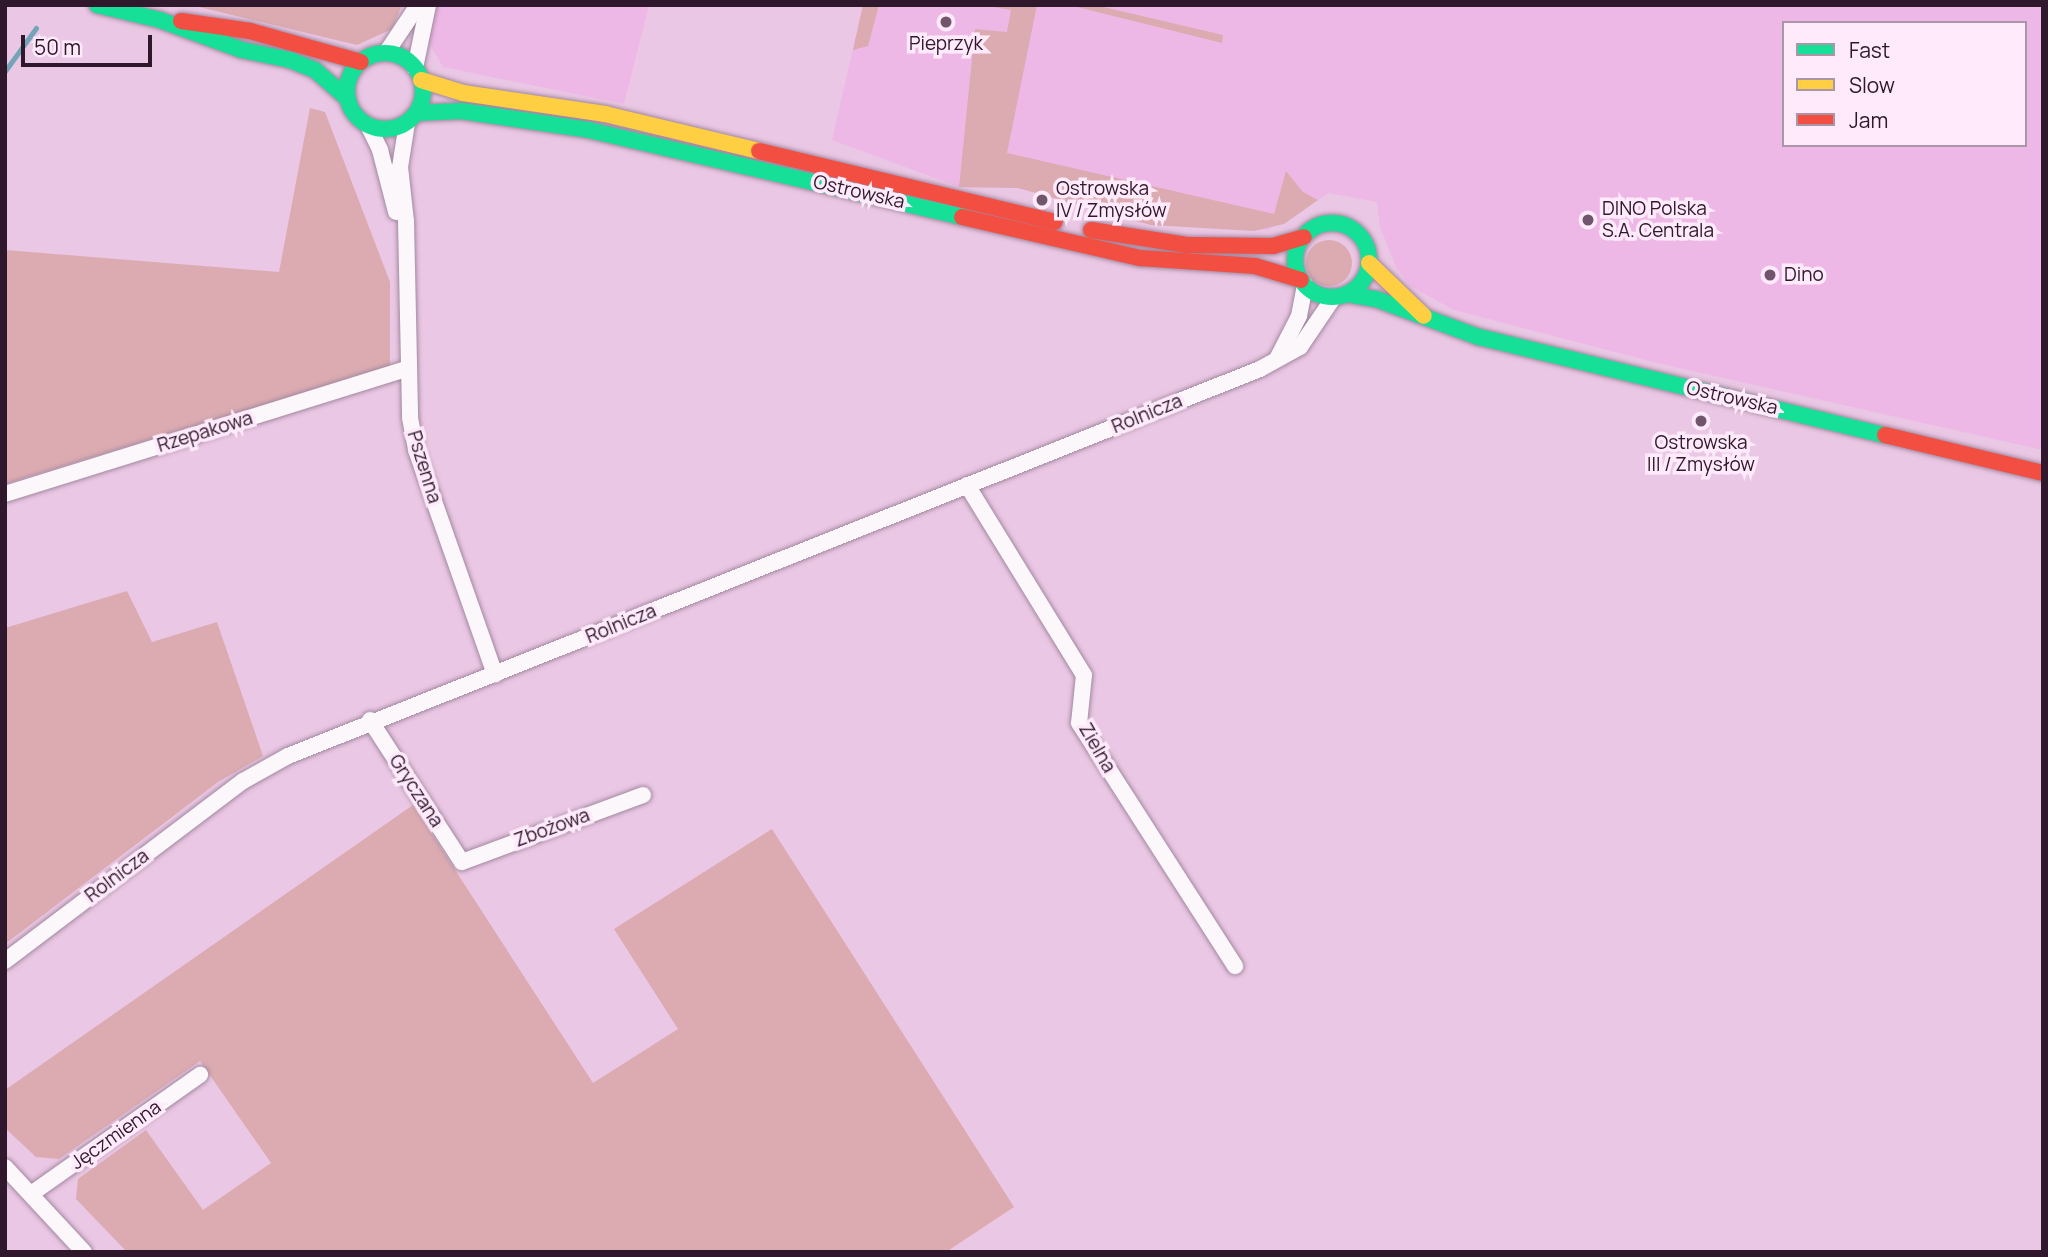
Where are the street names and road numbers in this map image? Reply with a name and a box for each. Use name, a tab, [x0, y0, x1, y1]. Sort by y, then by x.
street label: Ostrowska	[811, 170, 907, 214]
street label: Ostrowska	[1684, 376, 1780, 420]
street label: Rolnicza	[1108, 390, 1186, 438]
street label: Rzepakowa	[155, 407, 255, 457]
street label: Pszenna	[402, 428, 446, 506]
street label: Rolnicza	[582, 600, 660, 648]
street label: Zielna	[1074, 719, 1120, 777]
street label: Gryczana	[384, 750, 448, 832]
street label: Zbożowa	[511, 804, 593, 852]
street label: Rolnicza	[81, 845, 153, 907]
street label: Jęczmienna	[66, 1096, 166, 1174]

